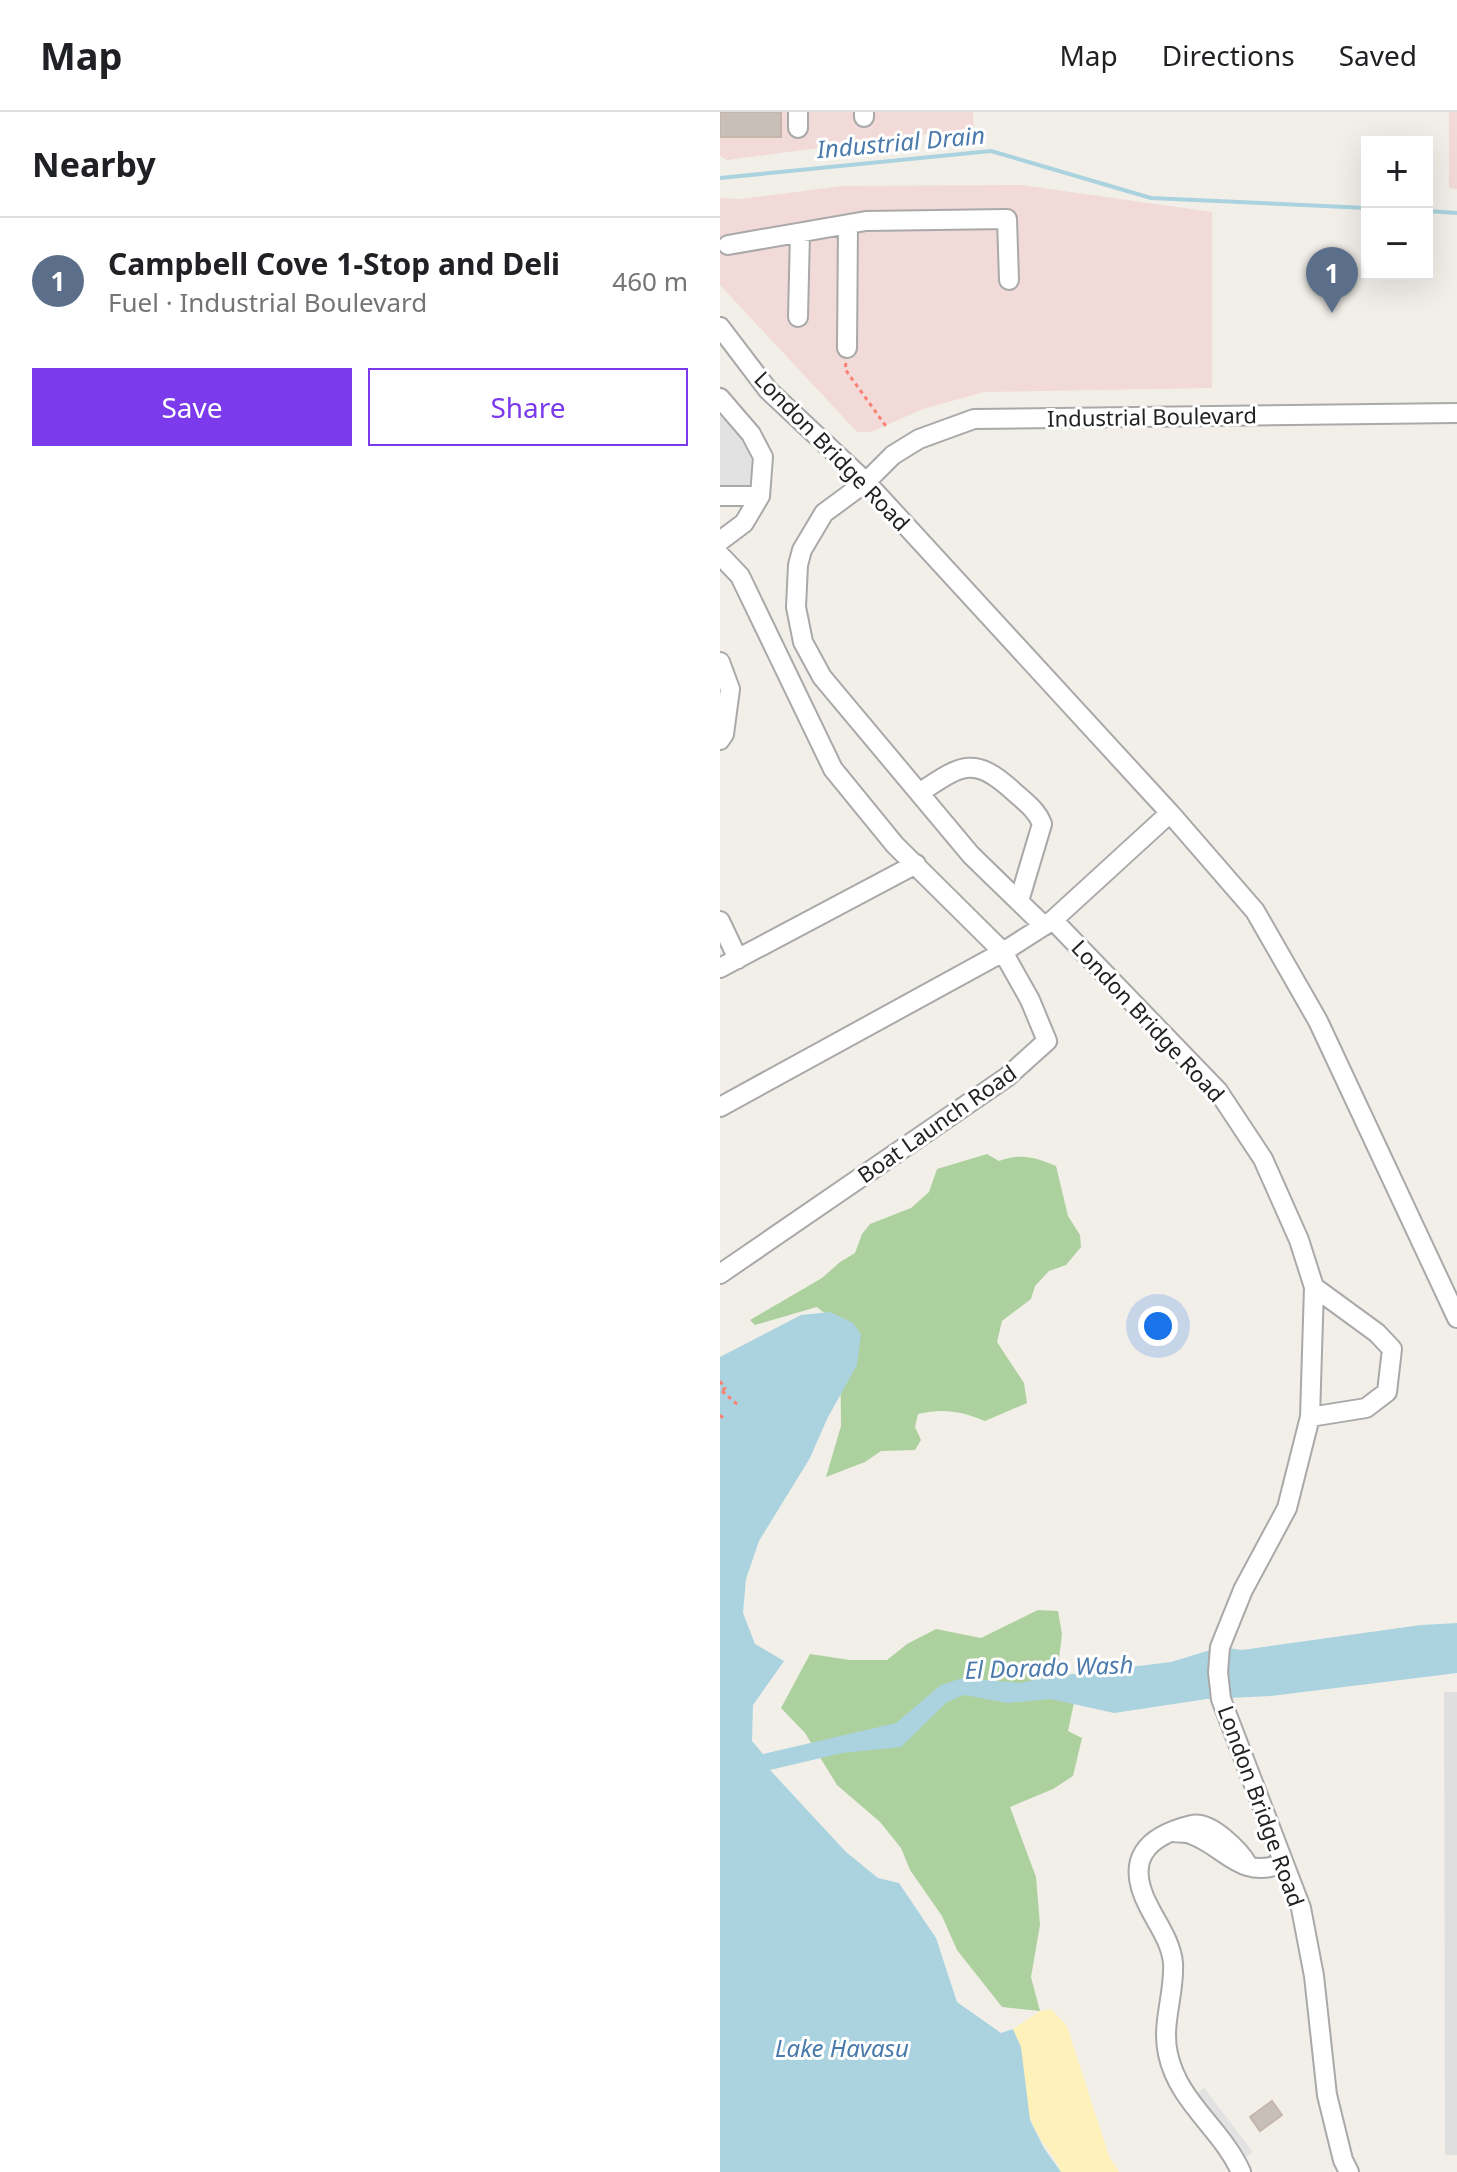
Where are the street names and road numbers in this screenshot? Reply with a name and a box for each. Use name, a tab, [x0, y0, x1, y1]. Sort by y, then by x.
street label: London Bridge Road	[748, 364, 917, 537]
street label: Industrial Boulevard	[1047, 399, 1257, 433]
street label: London Bridge Road	[1066, 933, 1232, 1108]
street label: Boat Launch Road	[851, 1057, 1022, 1189]
street label: London Bridge Road	[1212, 1701, 1312, 1910]

